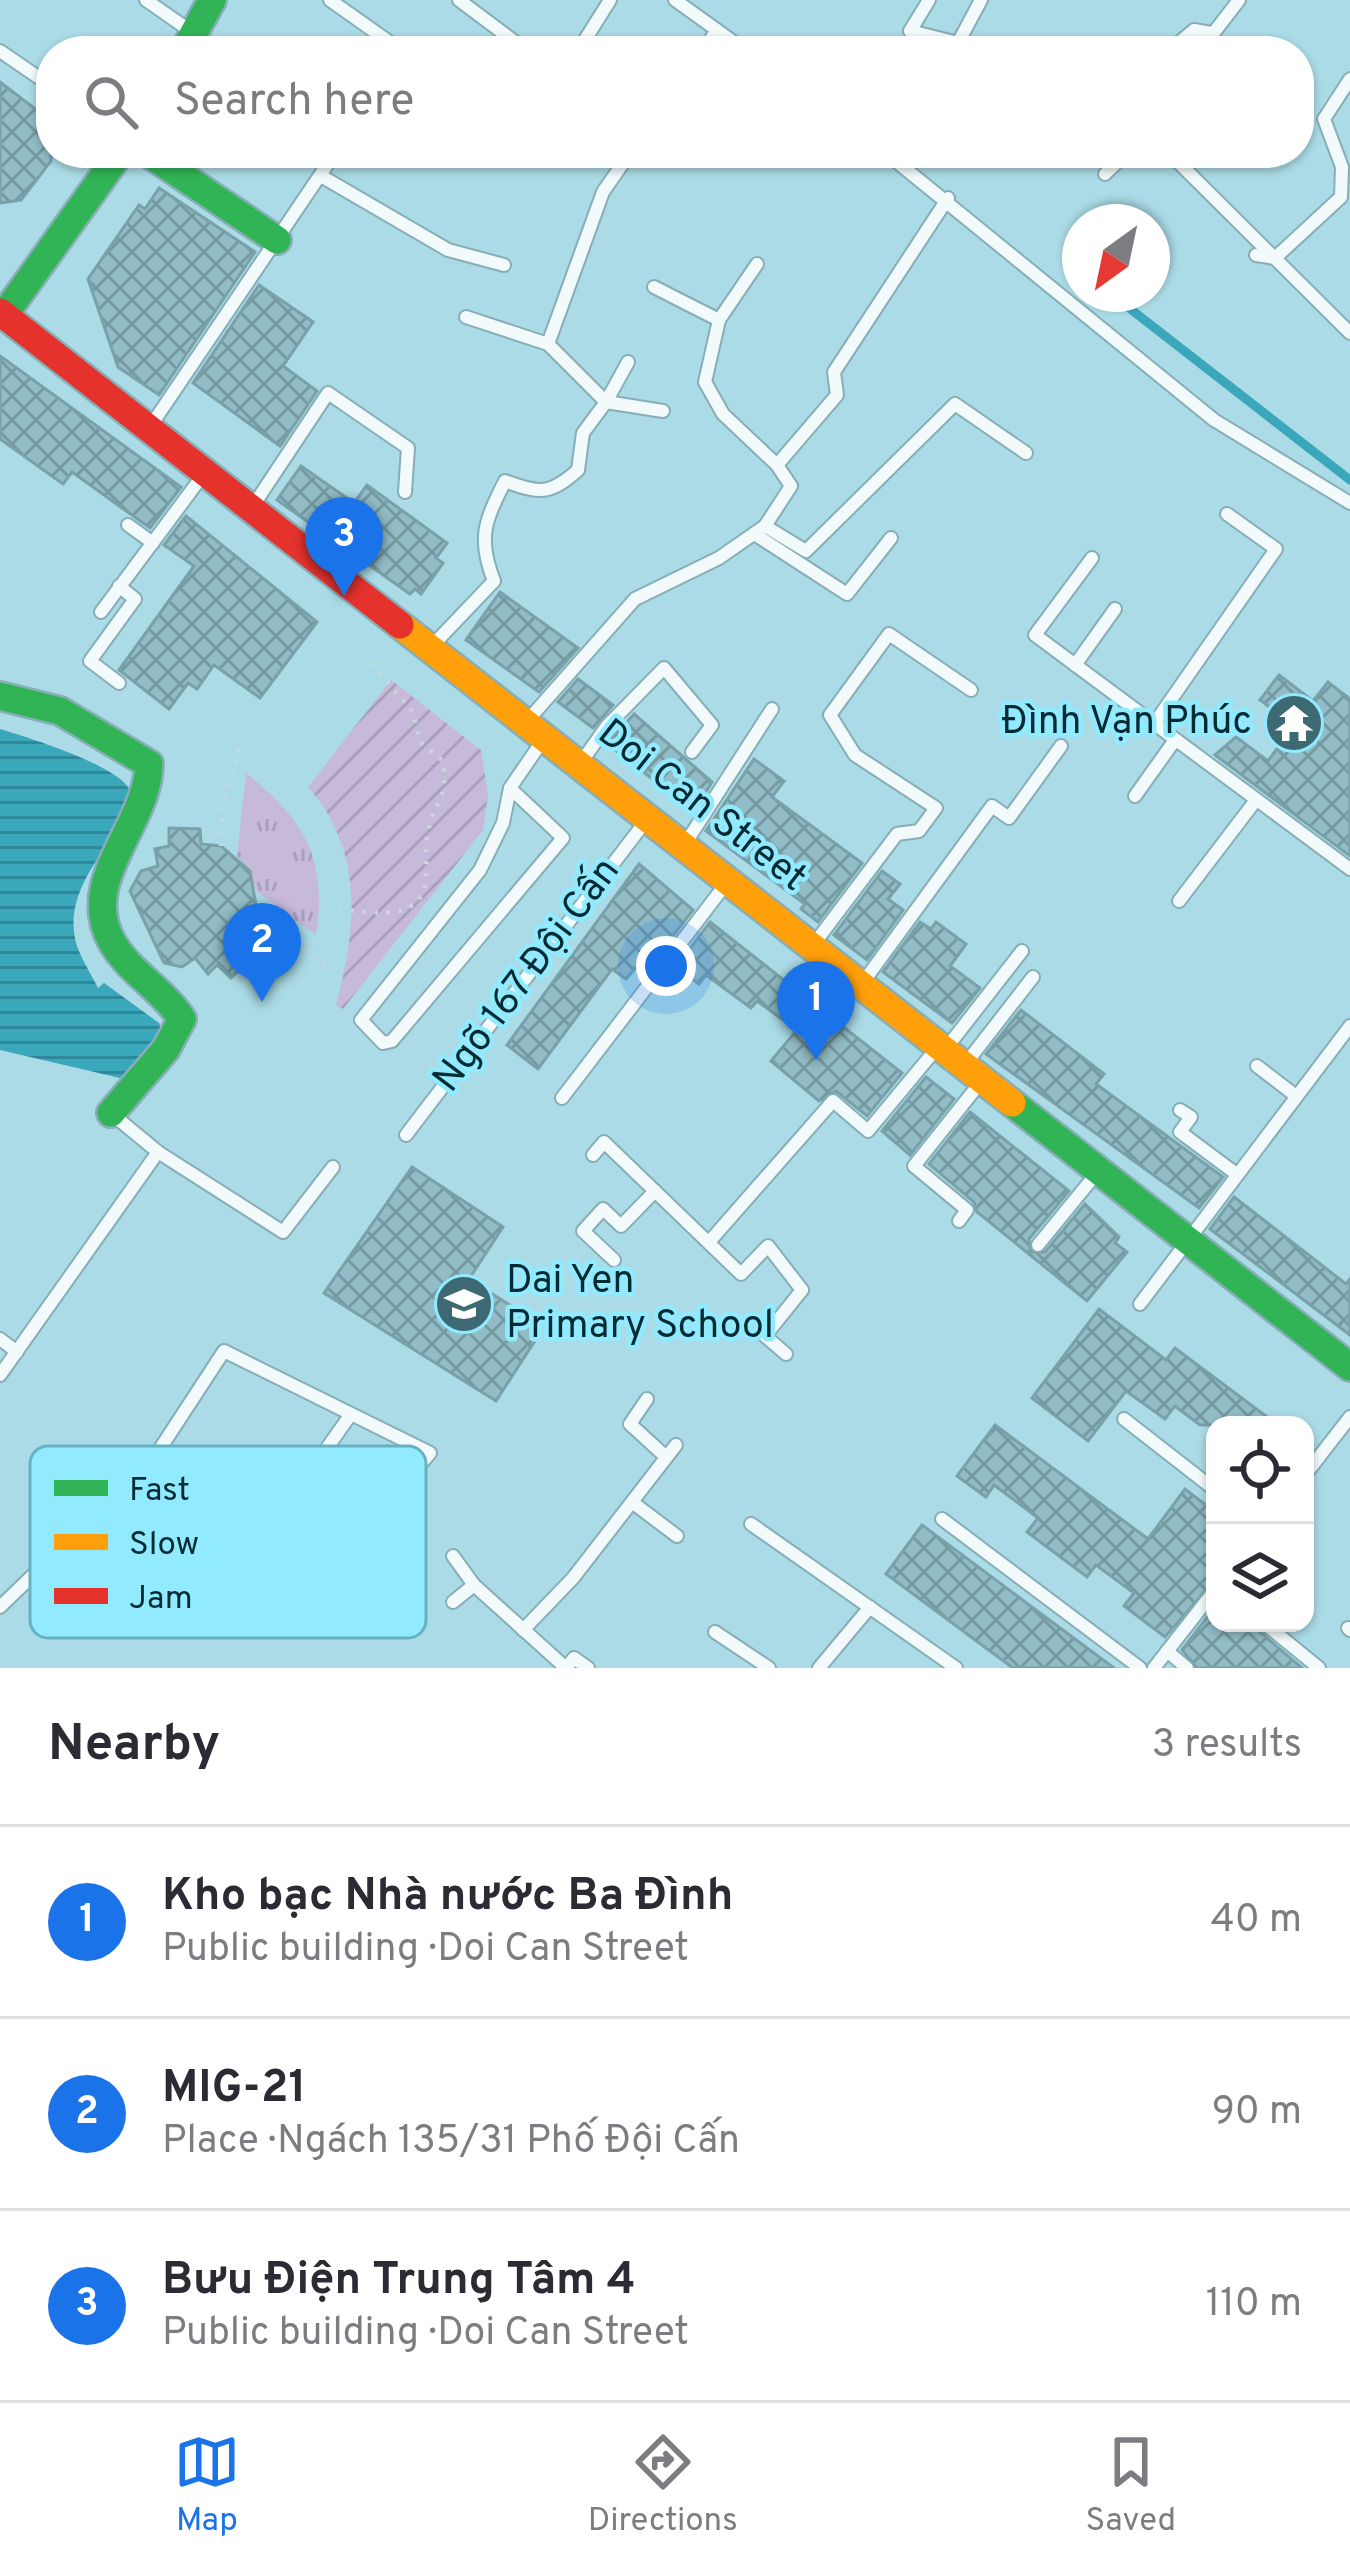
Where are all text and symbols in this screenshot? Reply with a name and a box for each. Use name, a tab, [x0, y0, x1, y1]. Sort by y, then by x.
search box	[36, 36, 1314, 168]
icon: search	[78, 69, 144, 135]
text: Search here	[174, 74, 414, 131]
north arrow	[1062, 204, 1170, 312]
pin: 3	[305, 497, 383, 596]
temple icon: Đình Vạn Phúc	[1263, 692, 1325, 754]
place label: Đình Vạn Phúc	[1001, 699, 1252, 748]
street label: Doi Can Street	[587, 710, 815, 904]
street label: Ngõ 167 Đội Cấn	[422, 848, 632, 1103]
pin: 2	[223, 903, 301, 1002]
your location	[636, 936, 696, 996]
pin: 1	[777, 961, 855, 1060]
place label: Dai Yen Primary School	[506, 1258, 774, 1352]
school or university icon: Dai Yen Primary School	[433, 1273, 495, 1335]
map controls	[1206, 1416, 1314, 1632]
button: locate	[1206, 1416, 1314, 1524]
legend	[30, 1446, 426, 1638]
text: Fast	[129, 1471, 190, 1513]
button: layers	[1206, 1524, 1314, 1632]
text: Slow	[129, 1525, 199, 1567]
text: Jam	[129, 1579, 193, 1621]
text: Nearby	[48, 1714, 220, 1779]
text: 3 results	[1152, 1722, 1302, 1771]
text: Kho bạc Nhà nước Ba Đình	[162, 1869, 733, 1926]
text: 1	[79, 1897, 95, 1946]
text: 40 m	[1211, 1897, 1302, 1946]
text: Public building · Doi Can Street	[162, 1926, 689, 1975]
text: MIG-21	[162, 2061, 306, 2118]
text: 2	[75, 2089, 99, 2138]
text: 90 m	[1212, 2089, 1302, 2138]
text: Place · Ngách 135/31 Phố Đội Cấn	[162, 2118, 740, 2167]
text: Bưu Điện Trung Tâm 4	[162, 2253, 636, 2310]
text: 3	[75, 2281, 99, 2330]
text: 110 m	[1206, 2281, 1302, 2330]
text: Public building · Doi Can Street	[162, 2310, 689, 2359]
tab: Map	[174, 2429, 240, 2543]
tab: Directions	[588, 2429, 738, 2543]
tab: Saved	[1085, 2429, 1176, 2543]

